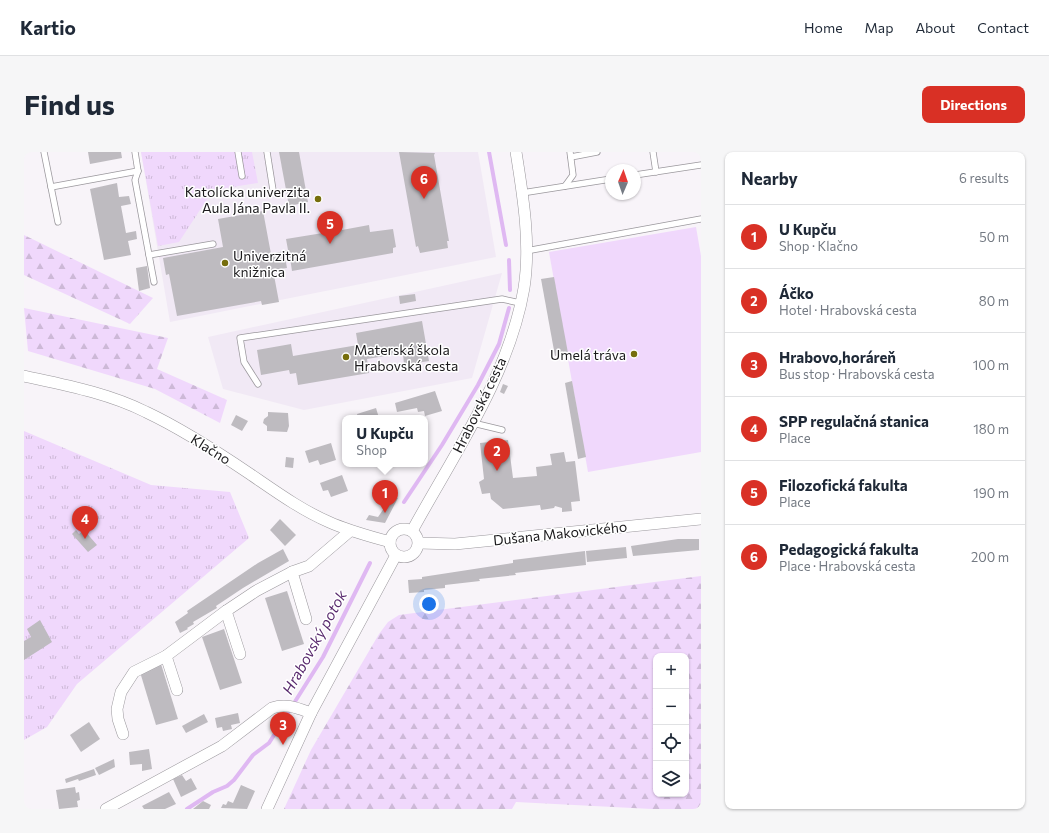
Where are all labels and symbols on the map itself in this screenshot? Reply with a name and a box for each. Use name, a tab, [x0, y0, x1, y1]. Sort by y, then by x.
north arrow	[605, 164, 641, 200]
pin: 6	[411, 166, 437, 199]
place label: Katolícka univerzita Aula Jána Pavla II.	[185, 183, 310, 216]
marker: Katolícka univerzita Aula Jána Pavla II.	[313, 194, 323, 204]
pin: 5	[317, 211, 343, 244]
place label: Univerzitná knižnica	[233, 247, 306, 280]
marker: Univerzitná knižnica	[220, 258, 230, 268]
place label: Materská škola Hrabovská cesta	[354, 341, 458, 374]
place label: Umelá tráva	[550, 346, 626, 363]
marker: Umelá tráva	[629, 349, 639, 359]
marker: Materská škola Hrabovská cesta	[341, 352, 351, 362]
street label: Hrabovská cesta	[448, 354, 510, 456]
street label: Klačno	[188, 430, 234, 468]
pin: 2	[484, 438, 510, 471]
pin: 1	[372, 480, 398, 513]
pin: 4	[72, 506, 98, 539]
street label: Dušana Makovického	[492, 518, 628, 548]
water label: Hrabovský potok	[278, 586, 350, 697]
your location	[419, 594, 439, 614]
pin: 3	[270, 712, 296, 745]

